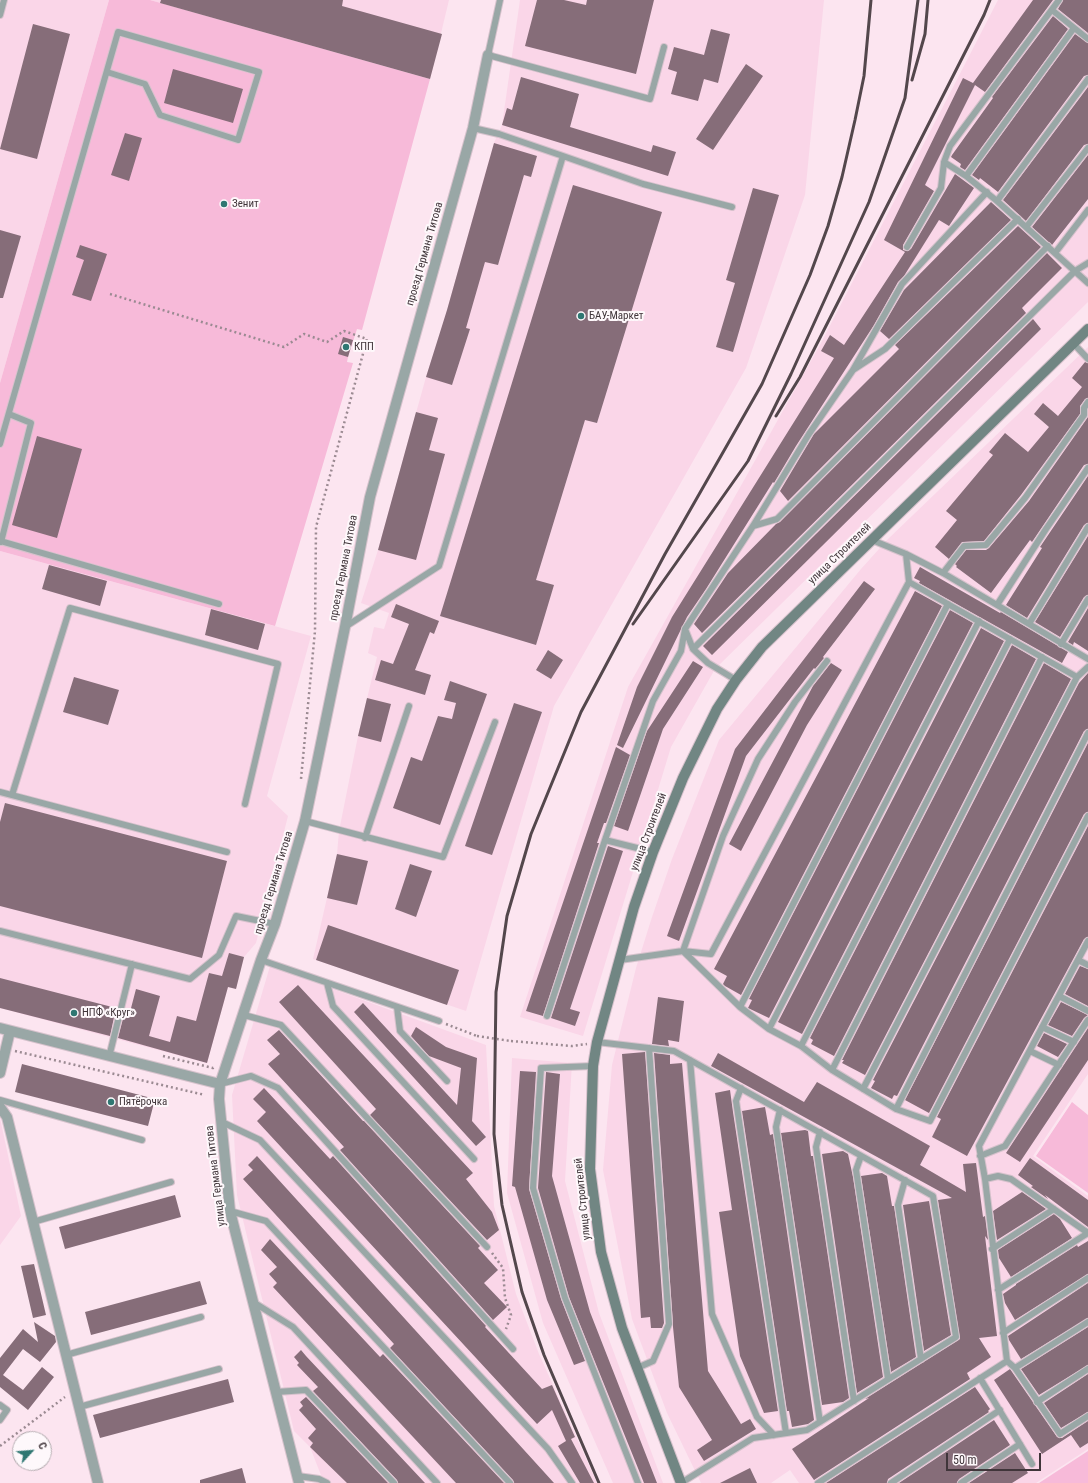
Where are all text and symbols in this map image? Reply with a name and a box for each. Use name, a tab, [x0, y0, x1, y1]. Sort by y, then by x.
place label: Зенит	[232, 197, 259, 211]
marker: Зенит	[219, 199, 229, 209]
street label: проезд Германа Титова	[404, 201, 446, 307]
place label: БАУ-Маркет	[589, 309, 643, 323]
marker: БАУ-Маркет	[576, 311, 586, 321]
place label: КПП	[354, 340, 374, 354]
marker: КПП	[341, 342, 351, 352]
street label: проезд Германа Титова	[327, 514, 361, 622]
street label: улица Строителей	[806, 521, 874, 587]
street label: улица Строителей	[628, 791, 670, 873]
street label: проезд Германа Титова	[252, 830, 296, 936]
place label: НПФ «Круг»	[82, 1006, 135, 1020]
marker: НПФ «Круг»	[69, 1008, 79, 1018]
place label: Пятёрочка	[119, 1095, 167, 1109]
marker: Пятёрочка	[106, 1097, 116, 1107]
street label: улица Германа Титова	[203, 1125, 229, 1227]
street label: улица Строителей	[572, 1157, 594, 1241]
north arrow	[12, 1431, 52, 1471]
text: С	[35, 1440, 50, 1452]
scale bar	[948, 1445, 1043, 1471]
text: 50 m	[953, 1453, 977, 1467]

